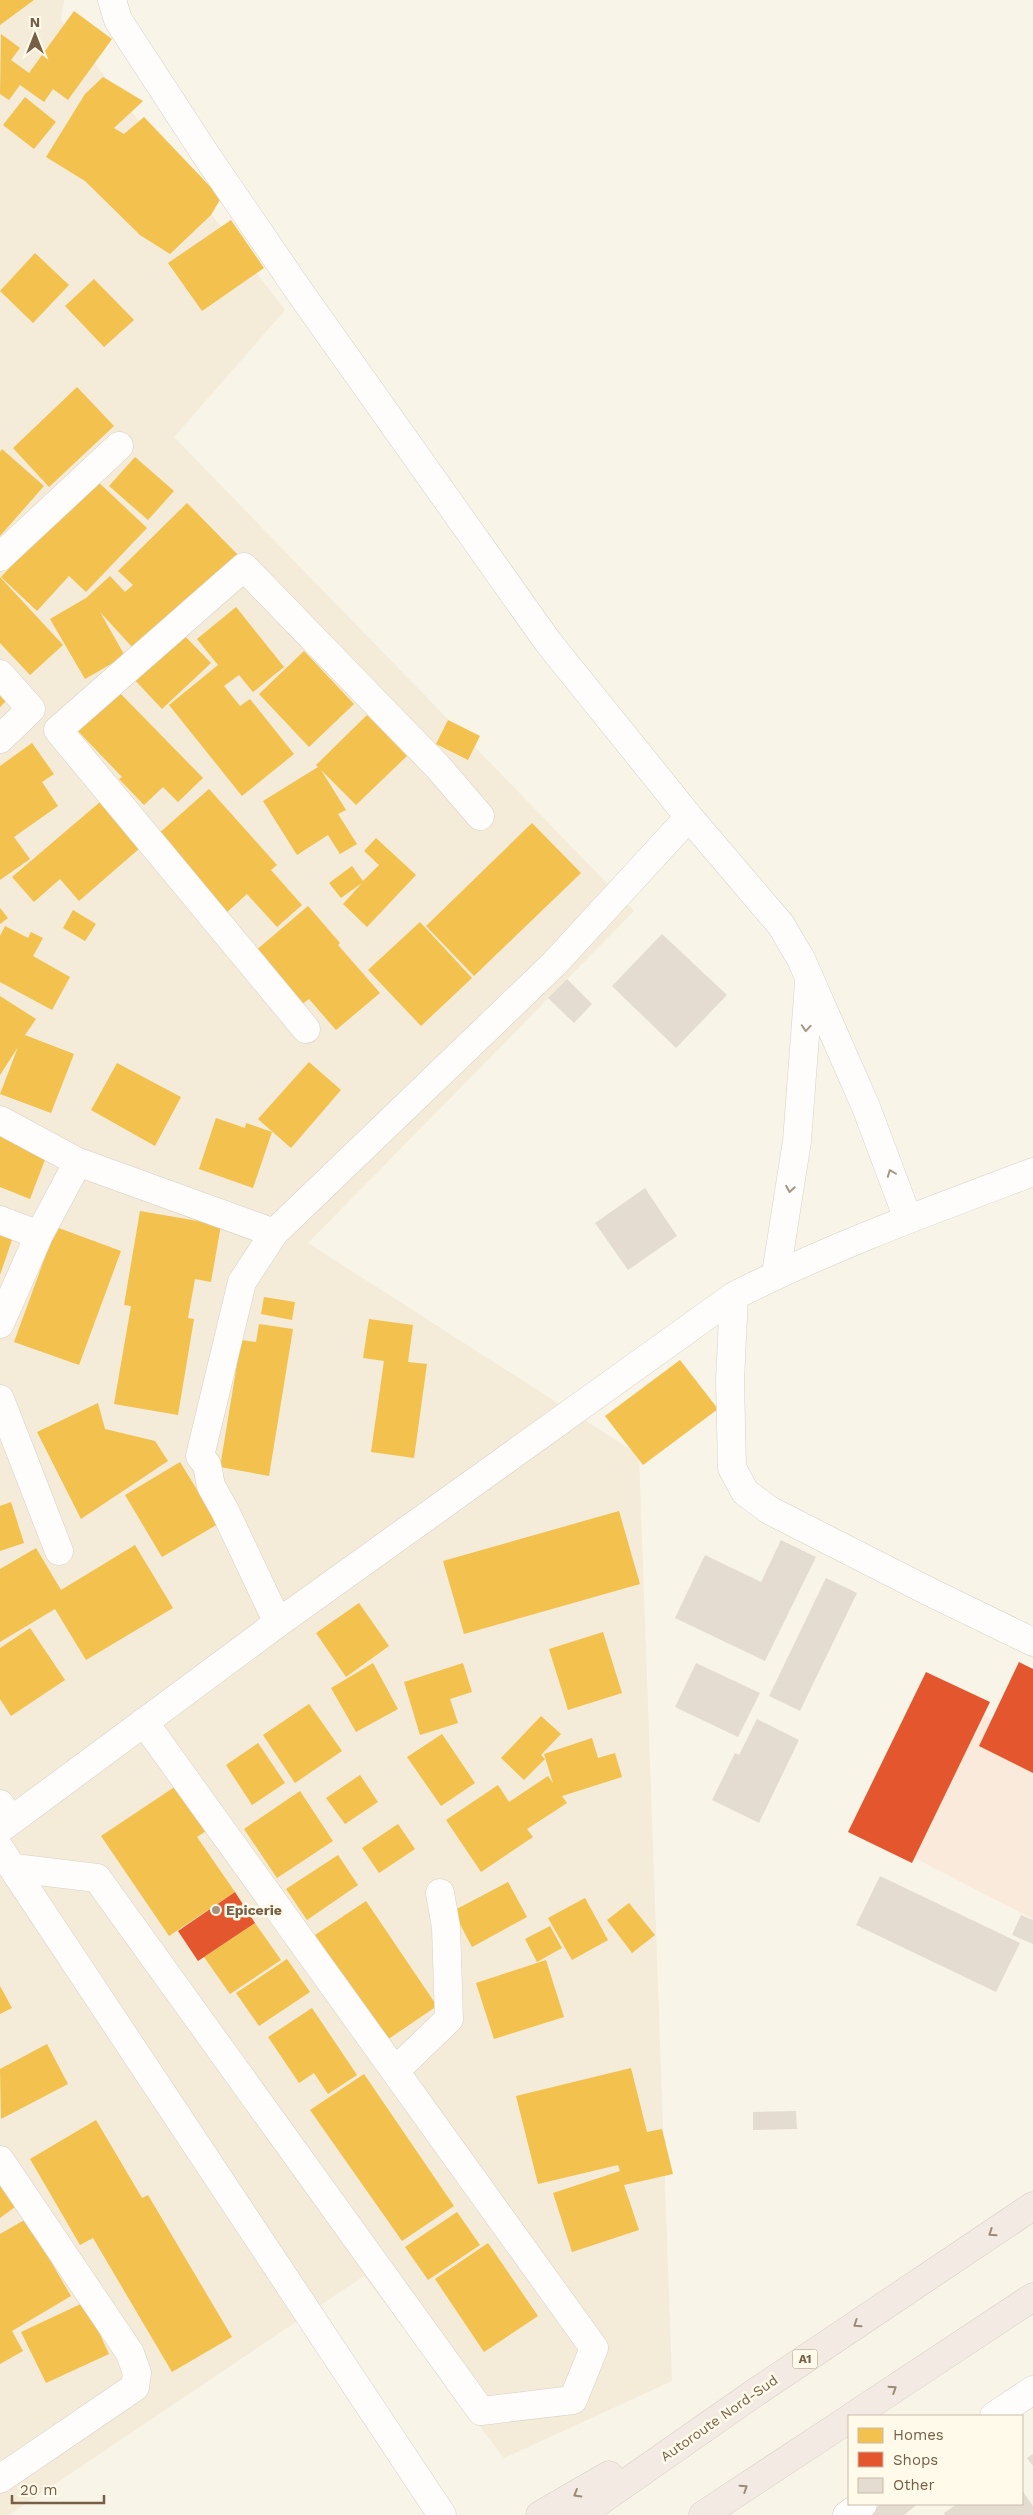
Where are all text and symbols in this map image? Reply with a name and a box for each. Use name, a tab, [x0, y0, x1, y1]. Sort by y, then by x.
north arrow	[10, 10, 60, 60]
text: N	[30, 14, 40, 30]
one-way arrow	[800, 1024, 811, 1032]
one-way arrow	[886, 1170, 896, 1178]
one-way arrow	[785, 1185, 795, 1194]
place label: Epicerie	[226, 1902, 282, 1918]
marker: Epicerie	[210, 1904, 222, 1916]
one-way arrow	[989, 2227, 998, 2237]
one-way arrow	[854, 2318, 863, 2327]
road number: A1	[792, 2350, 818, 2368]
street label: Autoroute Nord-Sud	[657, 2372, 781, 2464]
one-way arrow	[888, 2386, 897, 2396]
legend	[848, 2415, 1023, 2505]
text: Homes	[893, 2426, 944, 2444]
text: Shops	[893, 2451, 938, 2469]
scale bar	[12, 2472, 105, 2504]
text: Other	[893, 2476, 935, 2494]
text: 20 m	[20, 2481, 58, 2499]
one-way arrow	[738, 2485, 747, 2494]
one-way arrow	[573, 2488, 582, 2498]

